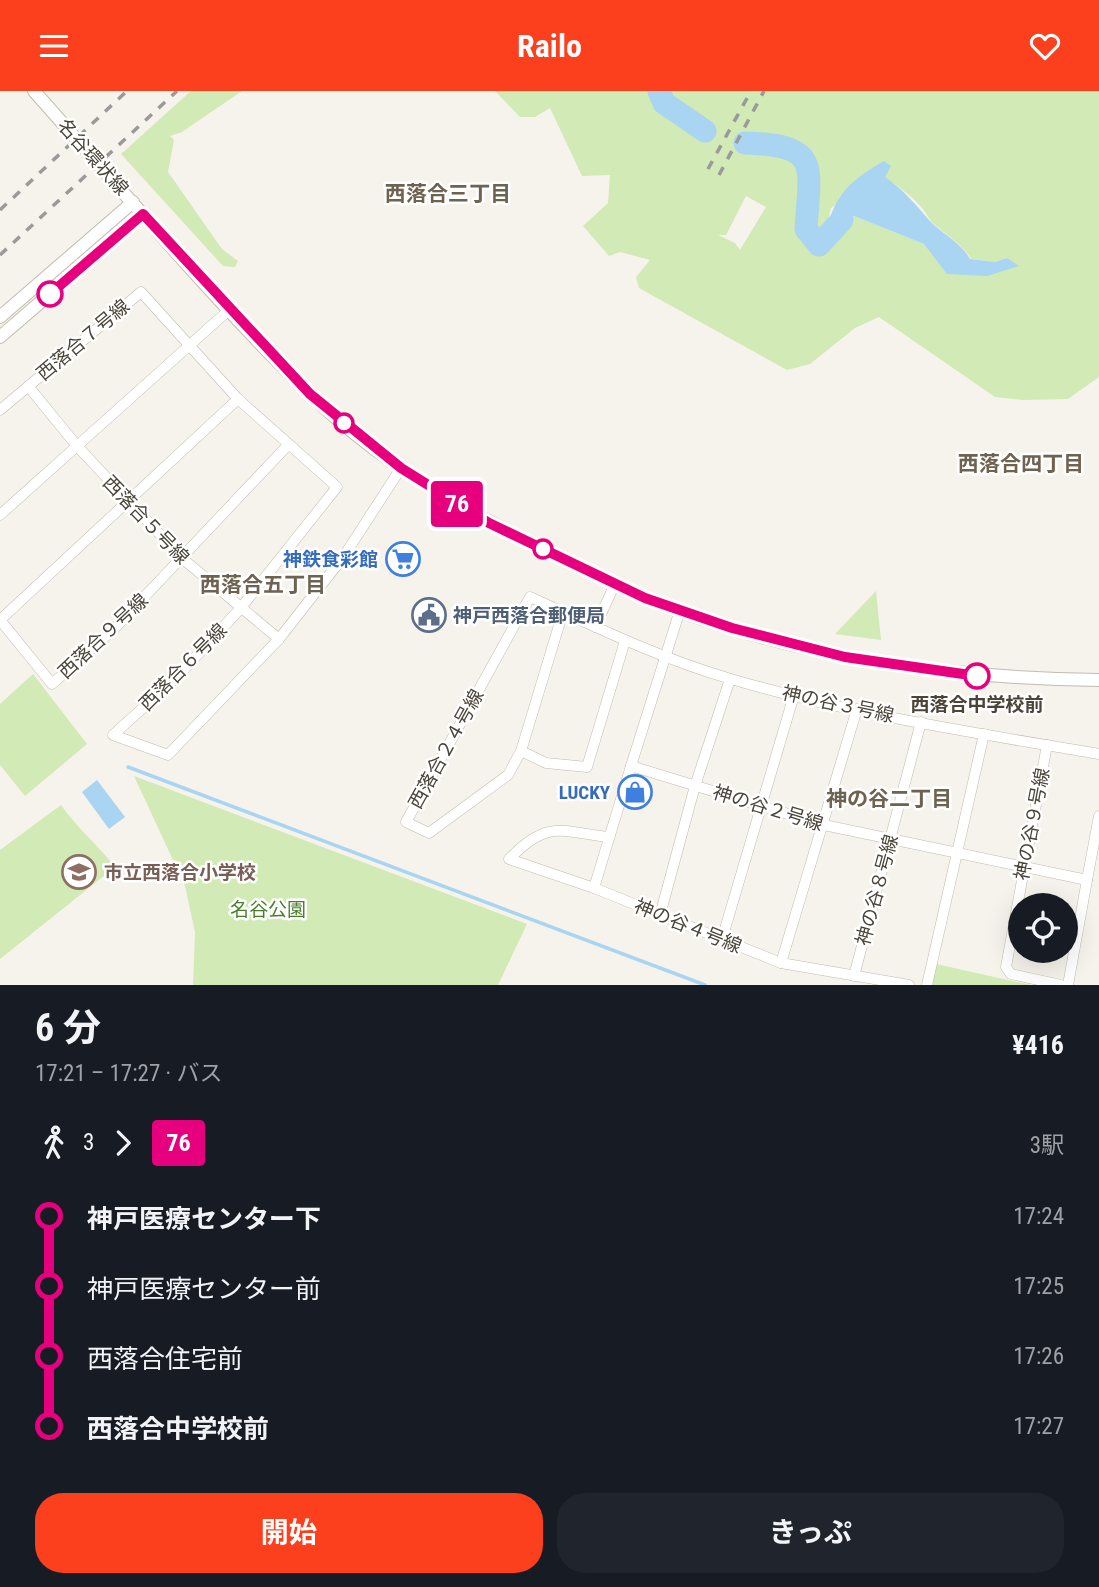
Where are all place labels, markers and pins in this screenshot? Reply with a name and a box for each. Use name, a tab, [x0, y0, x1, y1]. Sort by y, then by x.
unlabelled marker	[37, 281, 63, 307]
unlabelled marker	[334, 413, 354, 433]
unlabelled marker	[533, 539, 553, 559]
supermarket icon: 神鉄食彩館	[384, 540, 422, 578]
place label: 神鉄食彩館	[283, 548, 378, 571]
public building icon: 神戸西落合郵便局	[410, 596, 448, 634]
place label: 神戸西落合郵便局	[453, 604, 605, 627]
marker: 西落合中学校前	[964, 663, 990, 689]
place label: 西落合中学校前	[910, 693, 1044, 716]
shop icon: LUCKY	[616, 773, 654, 811]
place label: LUCKY	[559, 781, 611, 804]
school or university icon: 市立西落合小学校	[60, 853, 98, 891]
place label: 市立西落合小学校	[104, 861, 256, 884]

